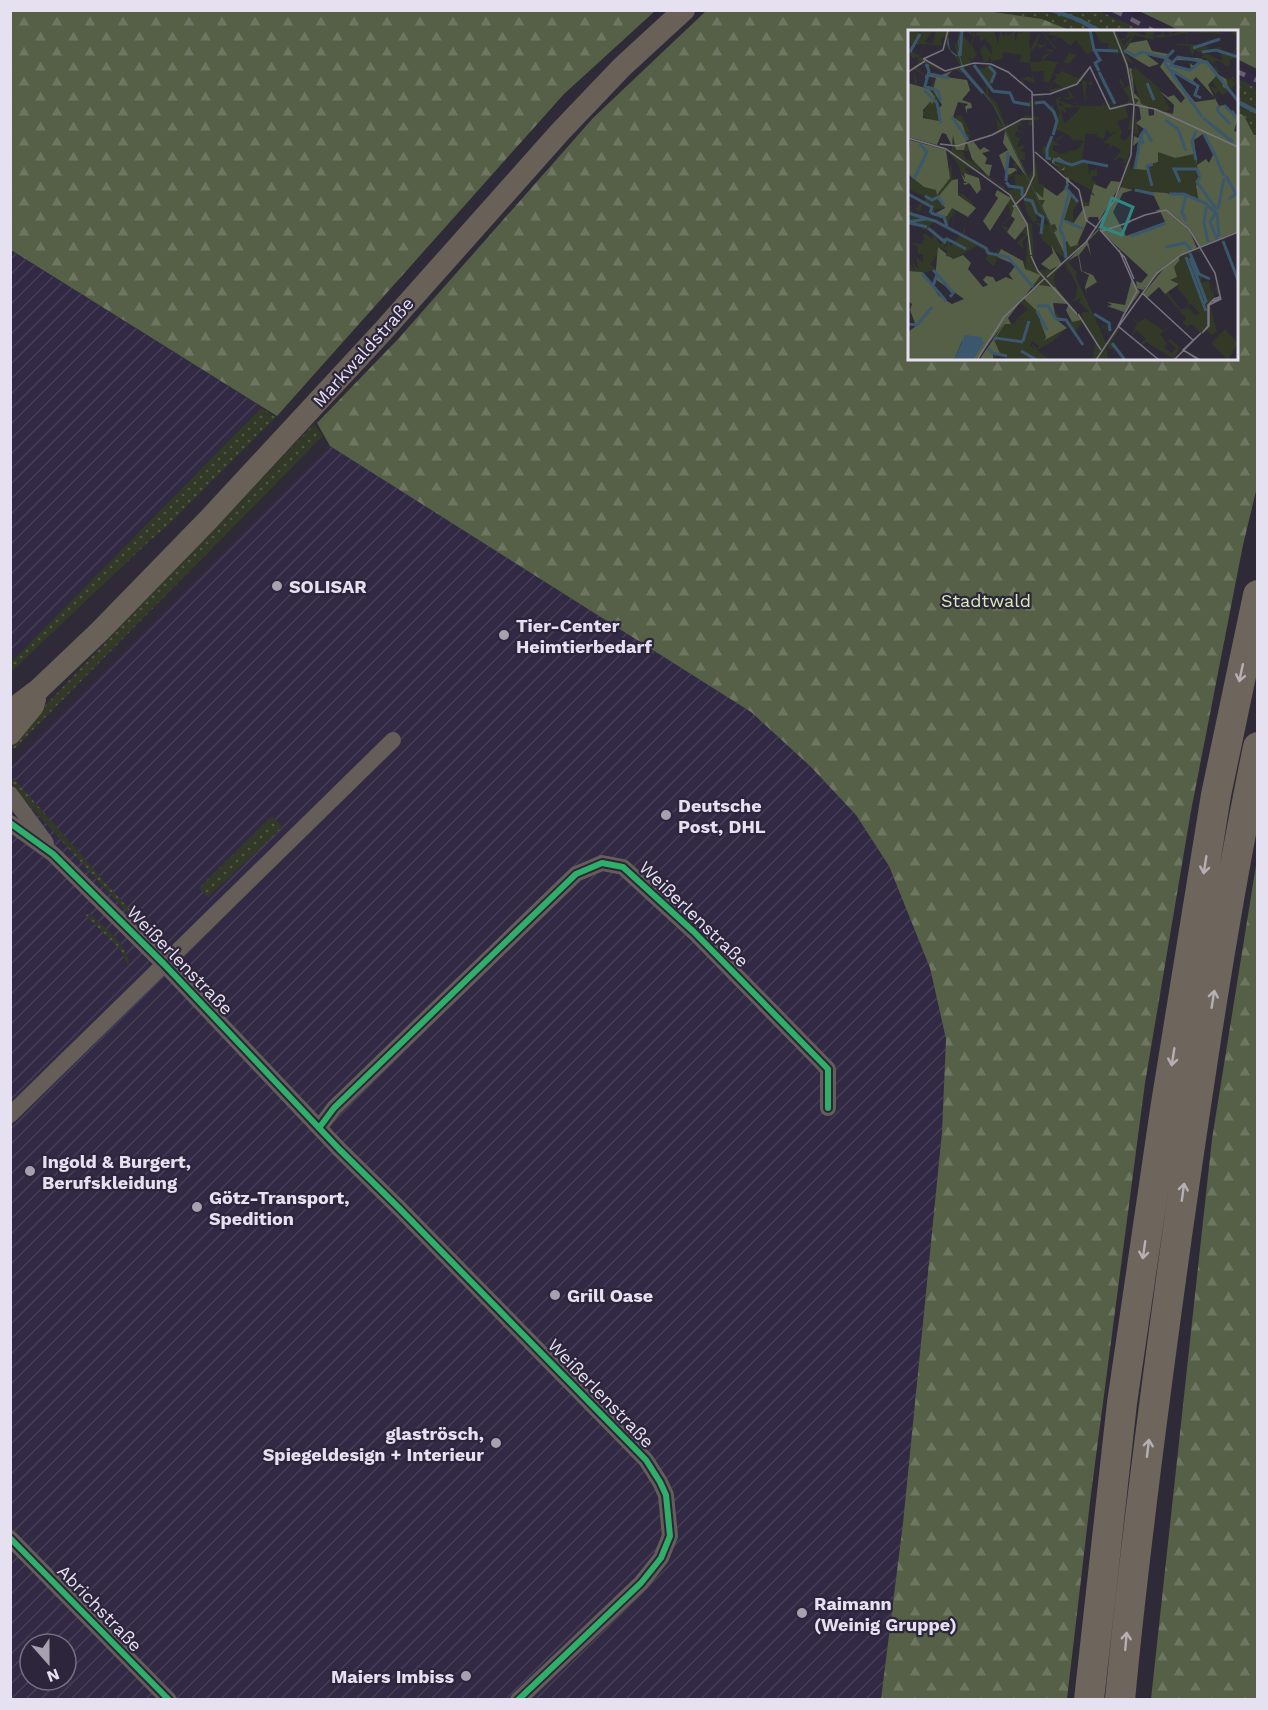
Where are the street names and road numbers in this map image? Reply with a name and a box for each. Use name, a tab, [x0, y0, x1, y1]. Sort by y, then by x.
street label: Markwaldstraße	[308, 293, 418, 411]
street label: Weißerlenstraße	[635, 857, 753, 971]
street label: Weißerlenstraße	[123, 901, 237, 1019]
street label: Weißerlenstraße	[544, 1334, 658, 1452]
street label: Abrichstraße	[53, 1560, 147, 1656]

